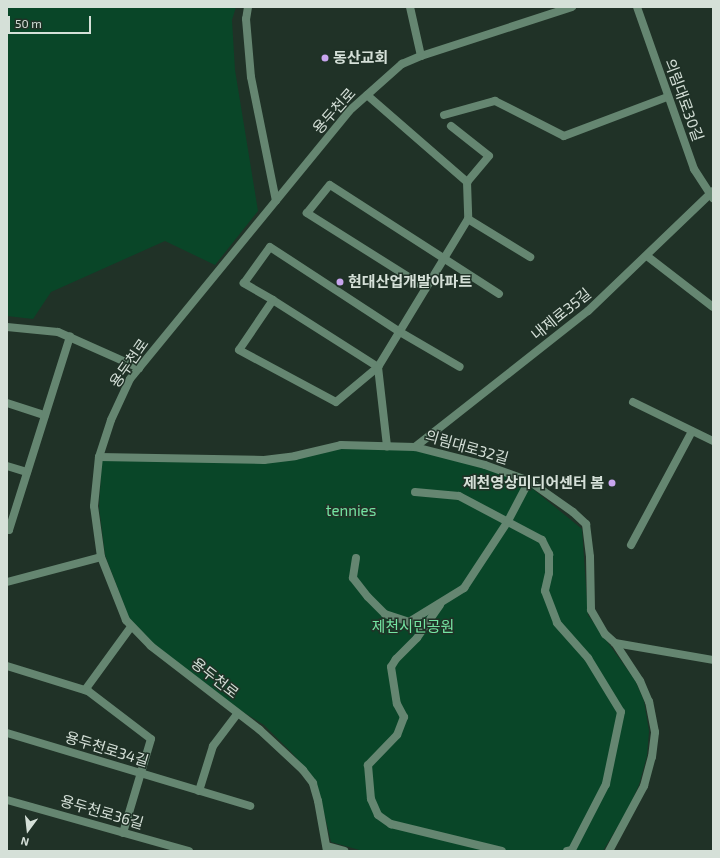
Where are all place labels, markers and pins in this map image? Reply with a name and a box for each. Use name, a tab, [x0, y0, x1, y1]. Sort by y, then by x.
place label: 동산교회	[333, 49, 388, 67]
marker: 동산교회	[320, 53, 330, 63]
place label: 현대산업개발아파트	[348, 273, 472, 291]
marker: 현대산업개발아파트	[335, 277, 345, 287]
place label: 제천영상미디어센터 봄	[463, 474, 604, 492]
marker: 제천영상미디어센터 봄	[607, 478, 617, 488]

